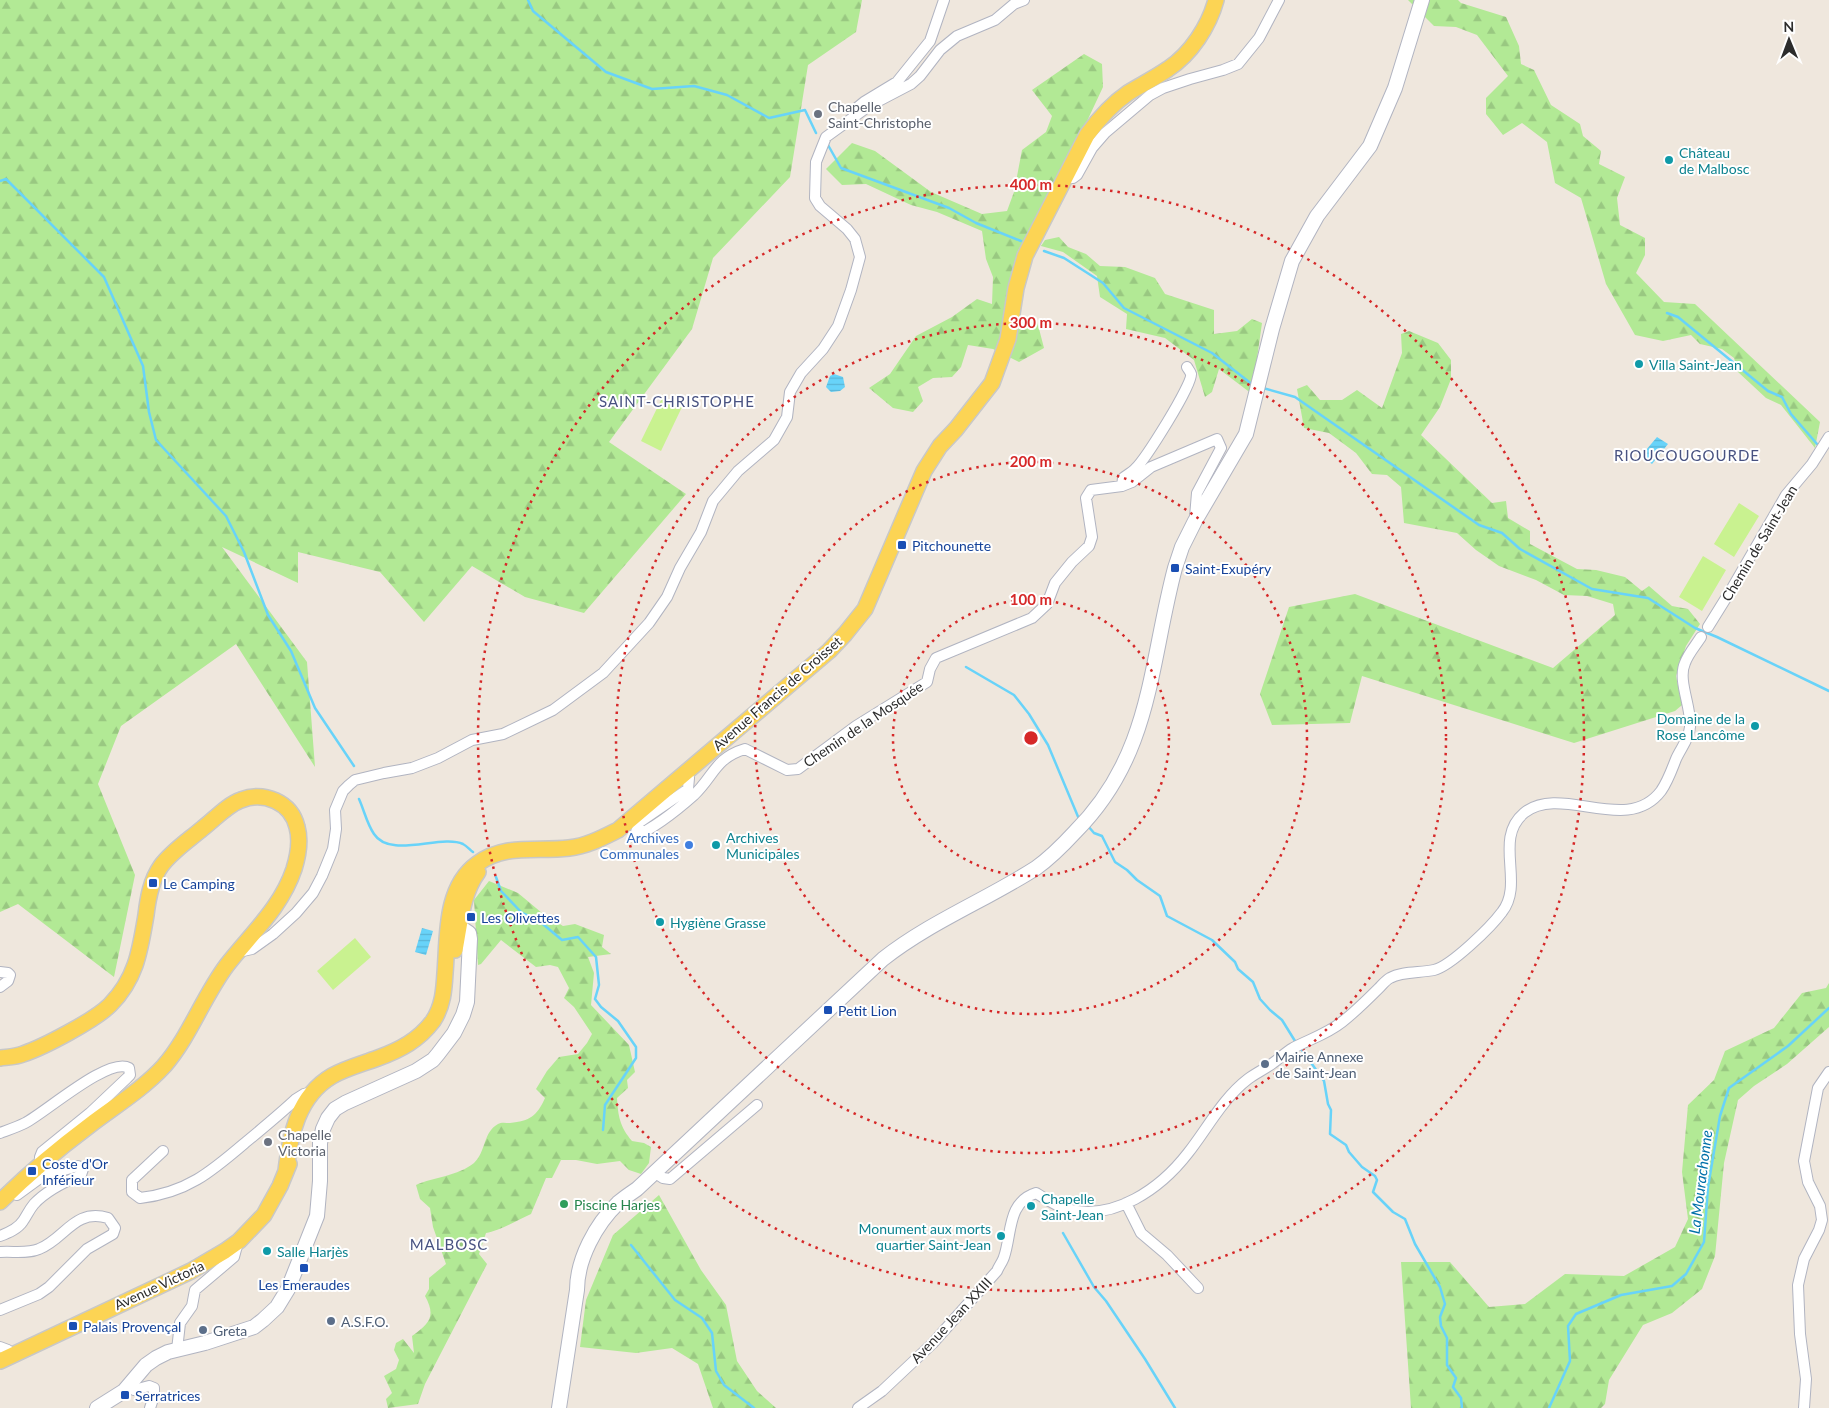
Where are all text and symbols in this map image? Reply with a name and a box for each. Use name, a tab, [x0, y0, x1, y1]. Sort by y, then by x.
north arrow	[1764, 15, 1814, 65]
text: N	[1783, 18, 1794, 35]
place label: Chapelle Saint-Christophe	[828, 98, 931, 131]
marker: Chapelle Saint-Christophe	[812, 108, 824, 120]
place label: Château de Malbosc	[1679, 144, 1750, 177]
marker: Château de Malbosc	[1663, 154, 1675, 166]
text: 400 m	[1010, 175, 1052, 193]
text: 300 m	[1010, 313, 1052, 331]
place label: Villa Saint-Jean	[1649, 356, 1742, 373]
marker: Villa Saint-Jean	[1633, 358, 1645, 370]
district label: SAINT-CHRISTOPHE	[599, 392, 755, 410]
district label: RIOUCOUGOURDE	[1614, 446, 1760, 464]
text: 200 m	[1010, 452, 1052, 470]
street label: Chemin de Saint-Jean	[1718, 482, 1800, 604]
place label: Pitchounette	[912, 537, 991, 554]
marker: Pitchounette	[896, 539, 908, 551]
place label: Saint-Exupéry	[1185, 560, 1272, 577]
marker: Saint-Exupéry	[1169, 562, 1181, 574]
text: 100 m	[1010, 590, 1052, 608]
street label: Avenue Francis de Croisset	[709, 632, 845, 754]
street label: Chemin de la Mosquée	[800, 678, 926, 770]
place label: Domaine de la Rose Lancôme	[1656, 710, 1745, 743]
marker: Domaine de la Rose Lancôme	[1749, 720, 1761, 732]
centre of rings	[1022, 729, 1040, 747]
place label: Archives Communales	[599, 829, 679, 862]
place label: Archives Municipales	[726, 829, 799, 862]
marker: Archives Communales	[683, 839, 695, 851]
marker: Archives Municipales	[710, 839, 722, 851]
place label: Le Camping	[163, 875, 235, 892]
marker: Le Camping	[147, 877, 159, 889]
place label: Les Olivettes	[481, 909, 560, 926]
marker: Les Olivettes	[465, 911, 477, 923]
place label: Hygiène Grasse	[670, 914, 766, 931]
marker: Hygiène Grasse	[654, 916, 666, 928]
place label: Petit Lion	[838, 1002, 897, 1019]
marker: Petit Lion	[822, 1004, 834, 1016]
place label: Mairie Annexe de Saint-Jean	[1275, 1048, 1364, 1081]
marker: Mairie Annexe de Saint-Jean	[1259, 1058, 1271, 1070]
place label: Chapelle Victoria	[278, 1126, 331, 1159]
water label: La Mourachonne	[1685, 1129, 1715, 1235]
marker: Chapelle Victoria	[262, 1136, 274, 1148]
place label: Coste d'Or Inférieur	[42, 1155, 108, 1188]
marker: Coste d'Or Inférieur	[26, 1165, 38, 1177]
place label: Chapelle Saint-Jean	[1041, 1190, 1104, 1223]
place label: Piscine Harjes	[574, 1196, 660, 1213]
marker: Piscine Harjes	[558, 1198, 570, 1210]
marker: Chapelle Saint-Jean	[1025, 1200, 1037, 1212]
place label: Monument aux morts quartier Saint-Jean	[858, 1220, 991, 1253]
marker: Monument aux morts quartier Saint-Jean	[995, 1230, 1007, 1242]
district label: MALBOSC	[410, 1235, 488, 1253]
place label: Salle Harjès	[277, 1243, 348, 1260]
marker: Salle Harjès	[261, 1245, 273, 1257]
street label: Avenue Victoria	[111, 1257, 207, 1313]
marker: Les Emeraudes	[298, 1262, 310, 1274]
street label: Avenue Jean XXIII	[907, 1274, 995, 1366]
place label: Les Emeraudes	[258, 1276, 350, 1293]
place label: A.S.F.O.	[341, 1313, 388, 1330]
marker: A.S.F.O.	[325, 1315, 337, 1327]
place label: Palais Provençal	[83, 1318, 181, 1335]
marker: Palais Provençal	[67, 1320, 79, 1332]
place label: Greta	[213, 1322, 247, 1339]
marker: Greta	[197, 1324, 209, 1336]
place label: Serratrices	[135, 1387, 200, 1404]
marker: Serratrices	[119, 1389, 131, 1401]

